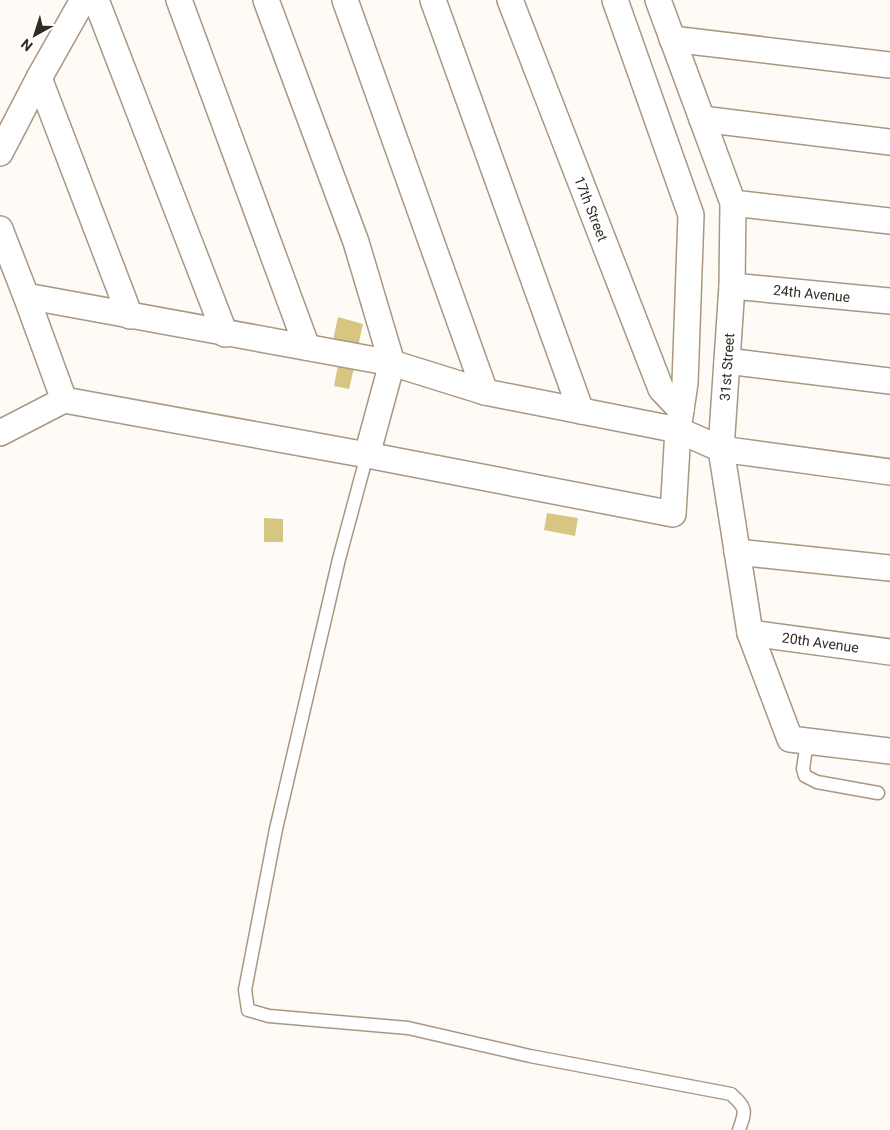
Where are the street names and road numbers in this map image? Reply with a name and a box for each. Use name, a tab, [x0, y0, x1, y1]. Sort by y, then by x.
street label: 17th Street	[571, 174, 611, 244]
street label: 24th Avenue	[772, 282, 851, 305]
street label: 31st Street	[717, 332, 737, 401]
street label: 20th Avenue	[781, 629, 860, 656]

